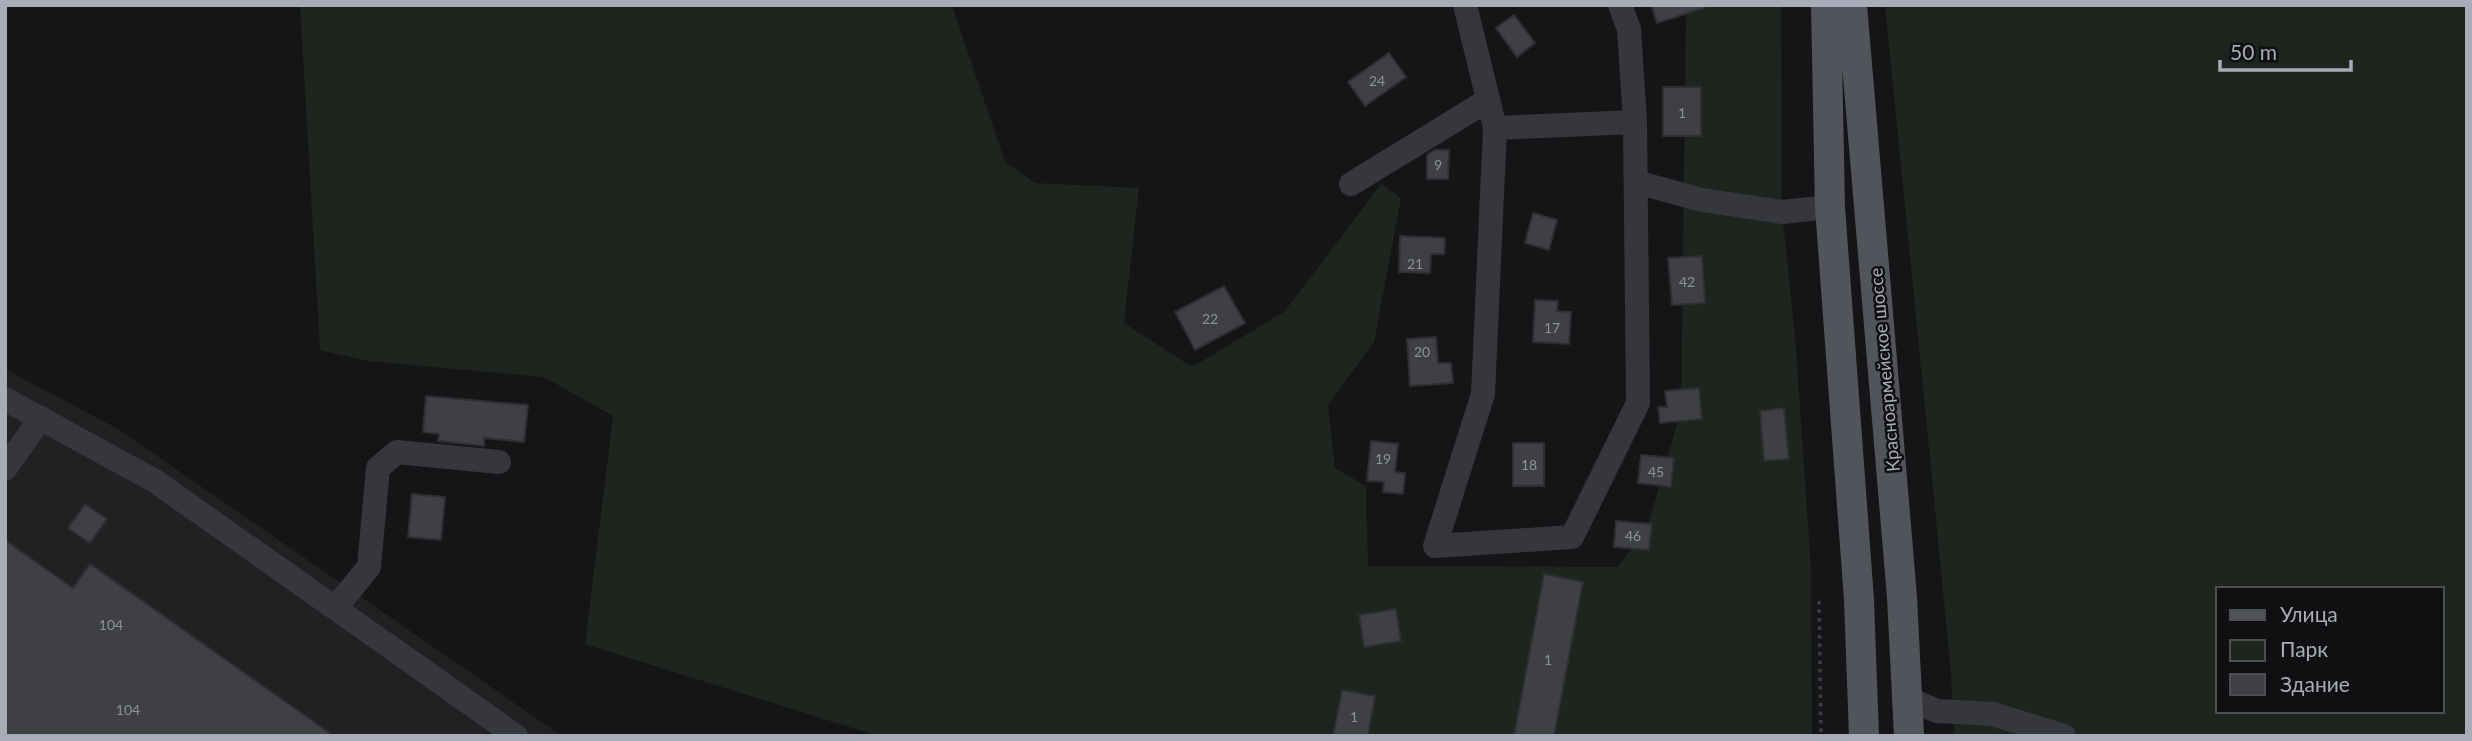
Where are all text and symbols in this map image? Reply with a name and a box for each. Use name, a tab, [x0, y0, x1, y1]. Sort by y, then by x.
scale bar	[2220, 28, 2351, 72]
text: 50 m	[2230, 39, 2277, 64]
house number: 24	[1369, 72, 1385, 89]
house number: 1	[1678, 104, 1686, 121]
house number: 9	[1434, 156, 1442, 173]
house number: 21	[1407, 255, 1423, 272]
street label: Красноармейское шоссе	[1864, 267, 1904, 473]
house number: 42	[1679, 273, 1695, 290]
house number: 22	[1202, 310, 1218, 327]
house number: 17	[1544, 319, 1560, 336]
house number: 20	[1414, 343, 1430, 360]
house number: 19	[1375, 450, 1391, 467]
house number: 18	[1521, 456, 1537, 473]
house number: 45	[1648, 463, 1664, 480]
house number: 46	[1625, 527, 1641, 544]
legend	[2216, 587, 2444, 713]
text: Улица	[2280, 601, 2338, 626]
house number: 104	[99, 616, 123, 633]
text: Парк	[2280, 636, 2328, 661]
house number: 1	[1544, 651, 1552, 668]
text: Здание	[2280, 671, 2350, 696]
house number: 104	[116, 701, 140, 718]
house number: 1	[1350, 708, 1358, 725]

